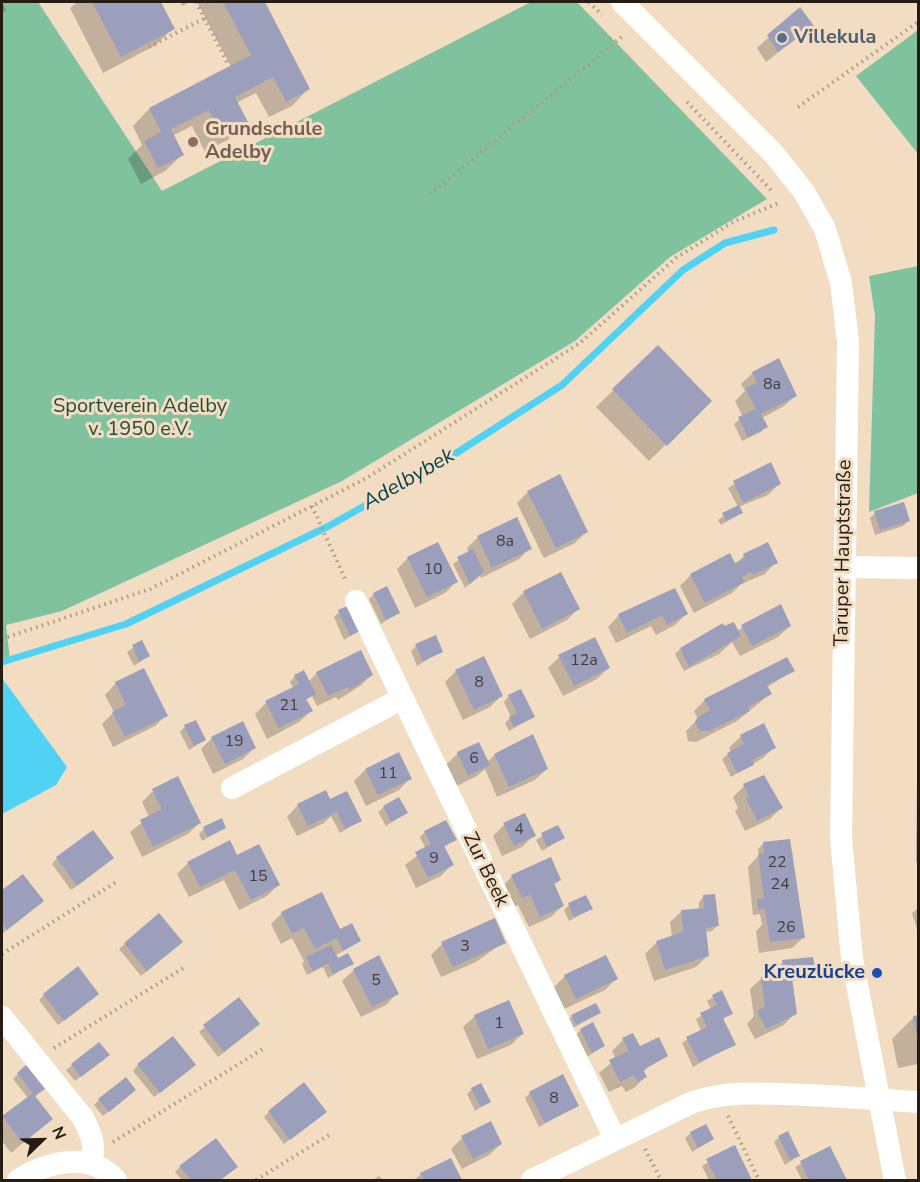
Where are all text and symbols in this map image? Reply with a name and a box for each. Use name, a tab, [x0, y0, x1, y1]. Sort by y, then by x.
place label: Villekula	[794, 26, 876, 50]
marker: Villekula	[775, 31, 789, 45]
place label: Grundschule Adelby	[205, 118, 322, 165]
marker: Grundschule Adelby	[186, 135, 200, 149]
house number: 8a	[763, 375, 781, 395]
park label: Sportverein Adelby v. 1950 e.V.	[53, 395, 227, 442]
water label: Adelbybek	[359, 444, 459, 516]
street label: Taruper Hauptstraße	[830, 459, 858, 647]
house number: 8a	[496, 532, 514, 552]
house number: 10	[423, 560, 443, 580]
house number: 12a	[570, 651, 598, 671]
house number: 8	[474, 673, 484, 693]
house number: 21	[279, 696, 299, 716]
house number: 19	[224, 732, 244, 752]
house number: 6	[469, 749, 479, 769]
house number: 11	[378, 764, 398, 784]
house number: 4	[514, 820, 524, 840]
street label: Zur Beek	[457, 829, 513, 911]
house number: 9	[429, 849, 439, 869]
house number: 22	[767, 853, 787, 873]
house number: 15	[248, 867, 268, 887]
house number: 24	[770, 875, 790, 895]
house number: 26	[776, 918, 796, 938]
house number: 3	[460, 937, 470, 957]
place label: Kreuzlücke	[763, 961, 865, 985]
marker: Kreuzlücke	[870, 966, 884, 980]
house number: 5	[371, 971, 381, 991]
house number: 1	[494, 1014, 504, 1034]
house number: 8	[549, 1089, 559, 1109]
north arrow	[12, 1110, 72, 1170]
text: N	[46, 1123, 71, 1143]

